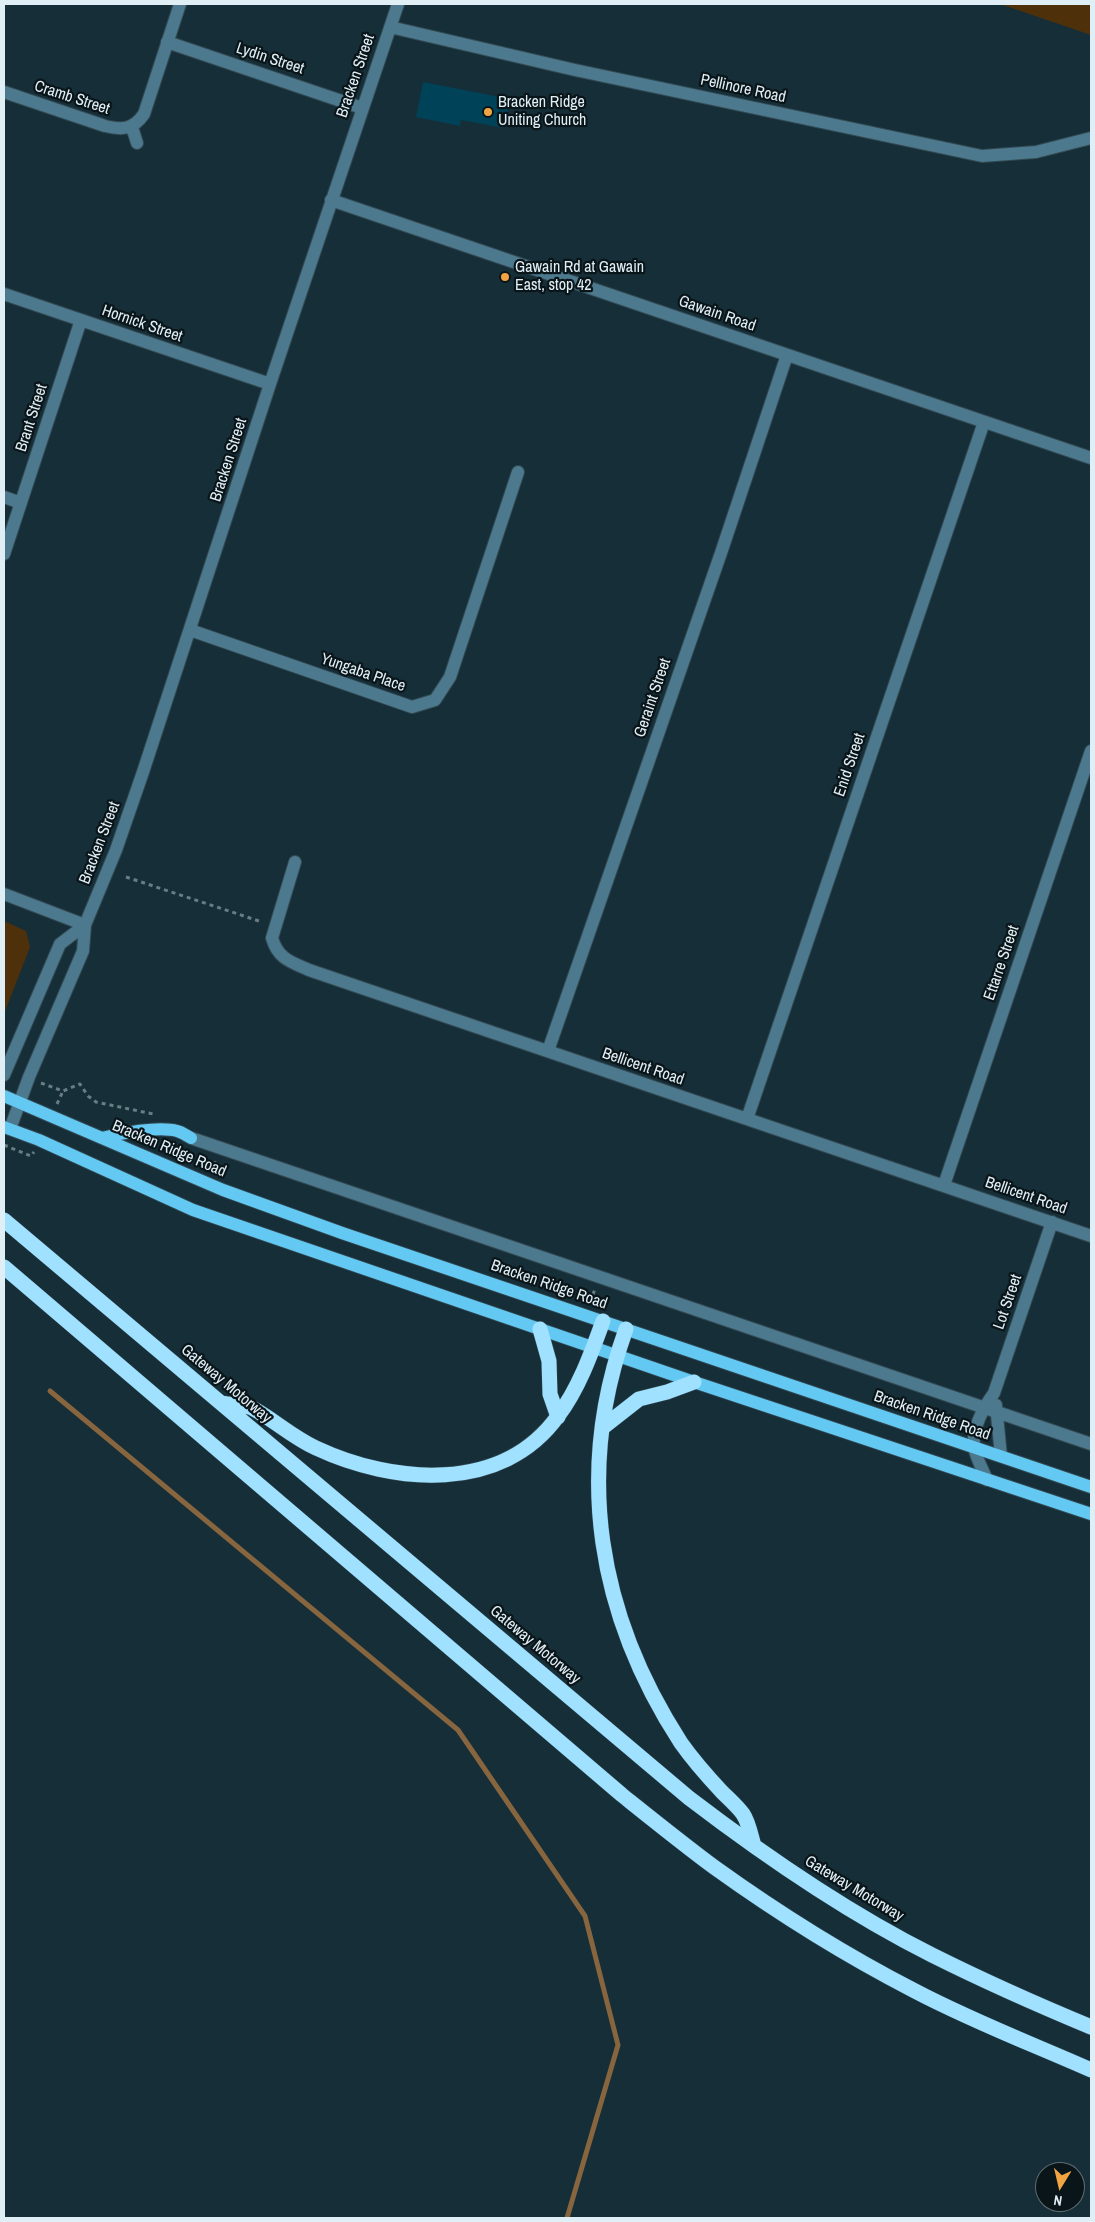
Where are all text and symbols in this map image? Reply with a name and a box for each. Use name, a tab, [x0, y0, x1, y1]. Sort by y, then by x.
street label: Bracken Street	[333, 32, 379, 120]
street label: Lydin Street	[234, 39, 306, 79]
street label: Pellinore Road	[699, 71, 787, 107]
street label: Cramb Street	[32, 77, 112, 119]
place label: Bracken Ridge Uniting Church	[498, 93, 586, 131]
marker: Bracken Ridge Uniting Church	[482, 106, 494, 118]
place label: Gawain Rd at Gawain East, stop 42	[515, 258, 644, 296]
marker: Gawain Rd at Gawain East, stop 42	[499, 271, 511, 283]
street label: Gawain Road	[676, 292, 758, 336]
street label: Hornick Street	[99, 301, 185, 347]
street label: Brant Street	[12, 382, 52, 454]
street label: Bracken Street	[206, 416, 252, 504]
street label: Yungaba Place	[318, 650, 408, 696]
street label: Geraint Street	[631, 656, 675, 740]
street label: Enid Street	[830, 731, 870, 799]
street label: Bracken Street	[75, 799, 125, 887]
street label: Ettarre Street	[980, 923, 1024, 1003]
street label: Bellicent Road	[600, 1044, 686, 1090]
street label: Bracken Ridge Road	[109, 1116, 229, 1182]
street label: Bellicent Road	[983, 1173, 1069, 1219]
street label: Bracken Ridge Road	[488, 1256, 610, 1314]
street label: Lot Street	[990, 1272, 1026, 1332]
street label: Gateway Motorway	[177, 1341, 275, 1427]
street label: Bracken Ridge Road	[871, 1387, 993, 1445]
street label: Gateway Motorway	[486, 1602, 584, 1688]
street label: Gateway Motorway	[801, 1852, 907, 1926]
north arrow	[1035, 2162, 1085, 2212]
text: N	[1052, 2191, 1063, 2210]

